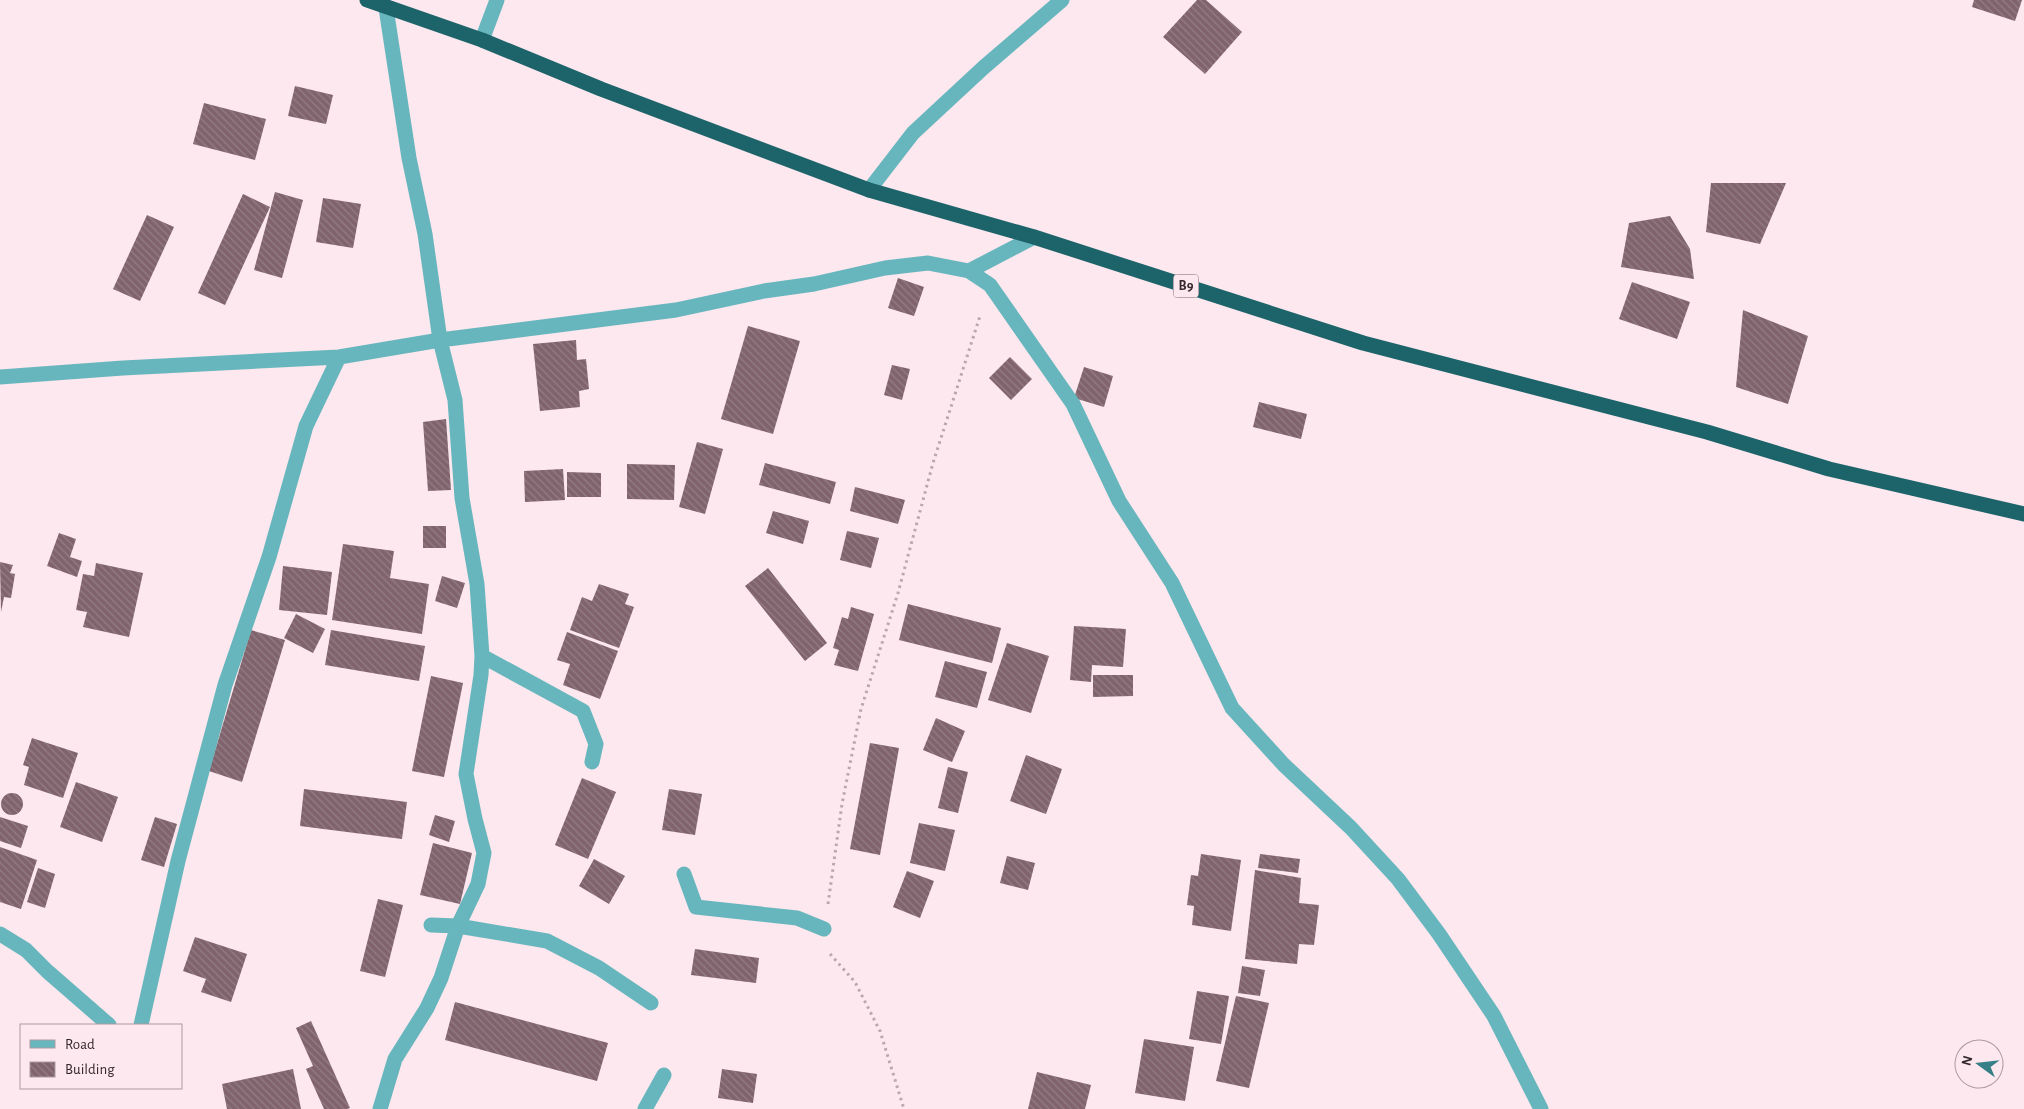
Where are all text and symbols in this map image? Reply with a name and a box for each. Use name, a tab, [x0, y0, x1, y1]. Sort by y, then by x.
road number: B9	[1174, 274, 1198, 298]
legend	[20, 1024, 182, 1089]
text: Road	[65, 1037, 95, 1052]
north arrow	[1954, 1039, 2004, 1089]
text: N	[1959, 1054, 1975, 1067]
text: Building	[65, 1062, 115, 1077]

